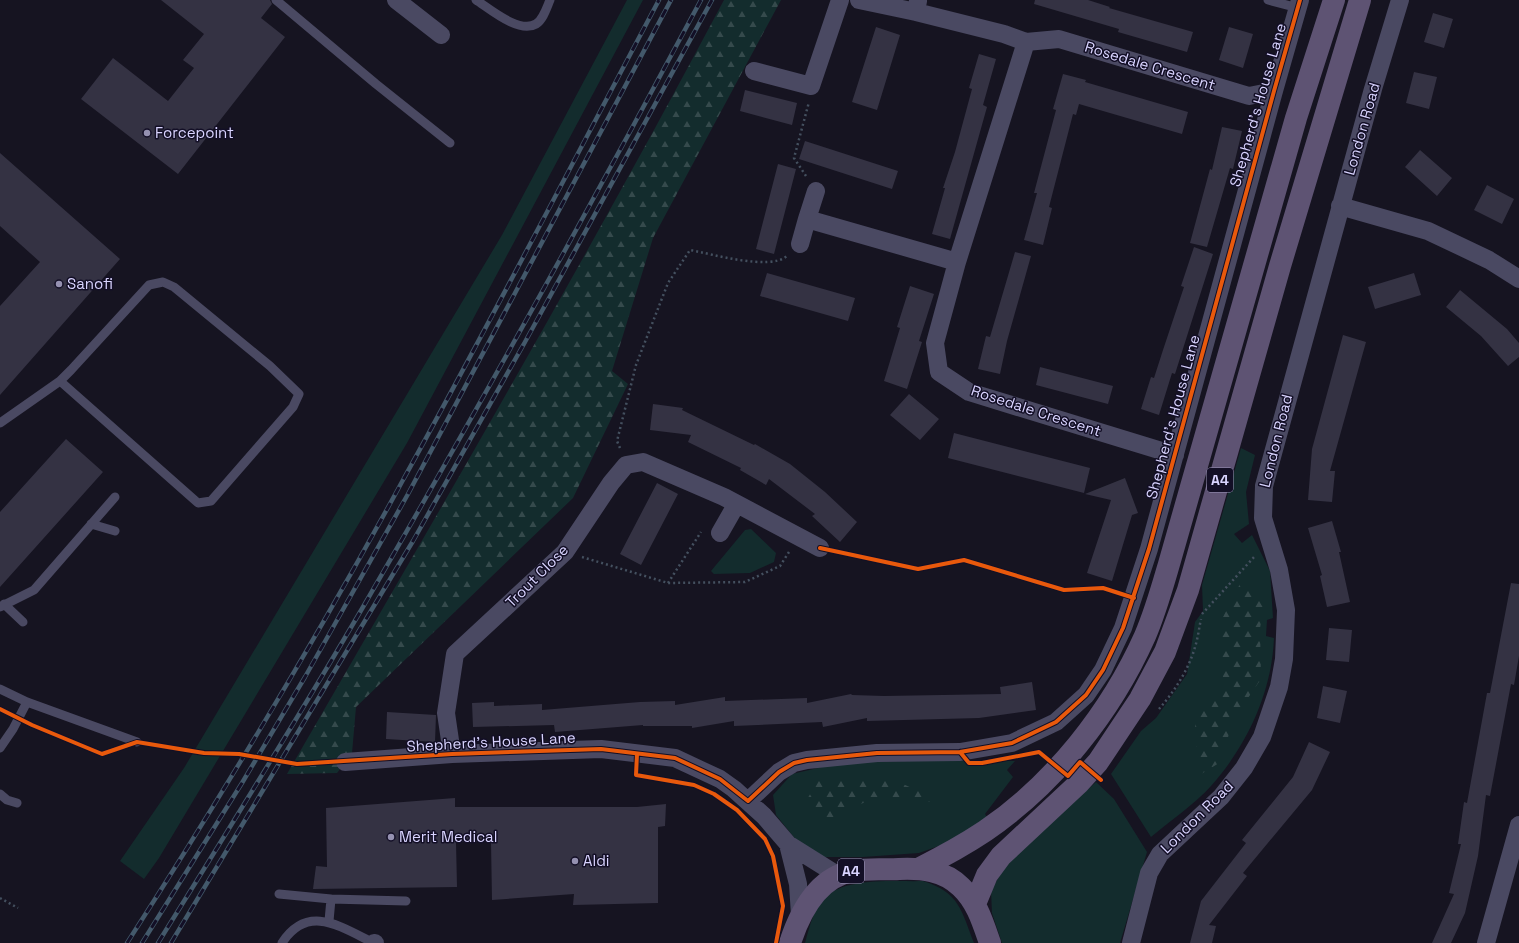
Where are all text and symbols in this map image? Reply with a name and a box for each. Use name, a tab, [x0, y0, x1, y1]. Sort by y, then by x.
street label: Shepherd's House Lane	[1225, 21, 1290, 189]
street label: Rosedale Crescent	[1082, 37, 1218, 94]
street label: London Road	[1339, 80, 1384, 177]
place label: Forcepoint	[155, 123, 234, 142]
marker: Forcepoint	[142, 128, 152, 138]
place label: Sanofi	[67, 274, 113, 293]
marker: Sanofi	[54, 279, 64, 289]
street label: Shepherd's House Lane	[1141, 333, 1204, 501]
street label: Rosedale Crescent	[969, 381, 1104, 441]
street label: London Road	[1255, 392, 1296, 489]
road number: A4	[1207, 468, 1233, 492]
street label: Trout Close	[501, 540, 572, 611]
street label: Shepherd's House Lane	[406, 728, 576, 755]
street label: London Road	[1156, 776, 1237, 857]
place label: Merit Medical	[399, 827, 497, 846]
marker: Merit Medical	[386, 832, 396, 842]
place label: Aldi	[583, 851, 609, 870]
marker: Aldi	[570, 856, 580, 866]
road number: A4	[838, 859, 864, 883]

